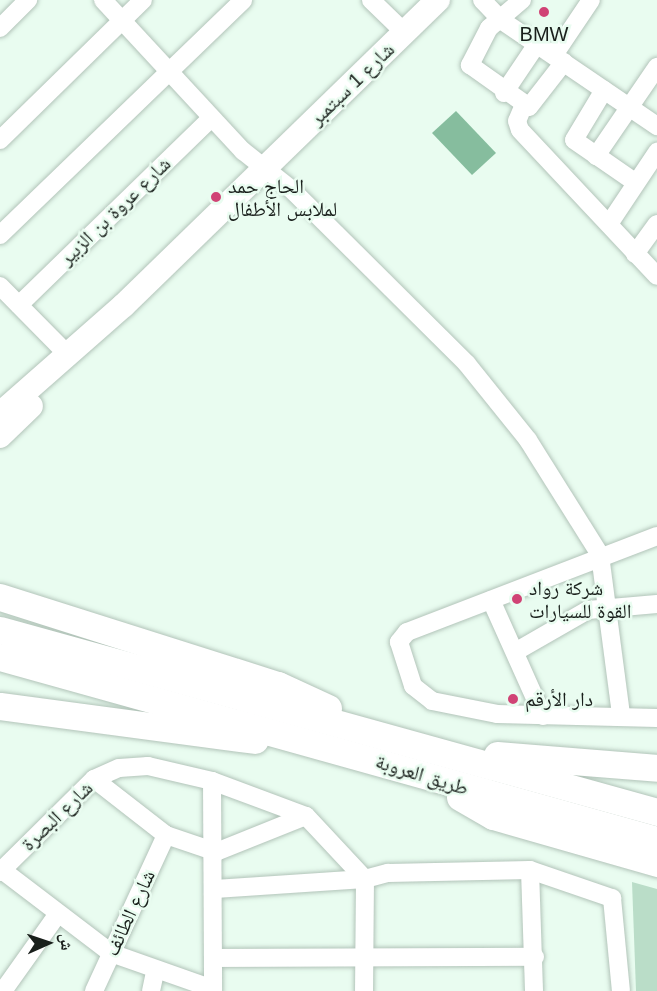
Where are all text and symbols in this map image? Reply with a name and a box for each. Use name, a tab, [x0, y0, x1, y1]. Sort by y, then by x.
marker: BMW	[537, 5, 551, 19]
place label: BMW	[520, 22, 568, 46]
street label: شارع 1 سبتمبر	[305, 38, 399, 130]
street label: شارع عروة بن الزبير	[54, 152, 176, 270]
place label: الحاج حمد لملابس الأطفال	[228, 174, 337, 221]
marker: الحاج حمد لملابس الأطفال	[209, 190, 223, 204]
place label: شركة رواد القوة للسيارات	[529, 576, 631, 623]
marker: شركة رواد القوة للسيارات	[510, 592, 524, 606]
place label: دار الأرقم	[525, 687, 593, 711]
marker: دار الأرقم	[506, 692, 520, 706]
street label: طريق العروبة	[373, 750, 471, 800]
street label: شارع البصرة	[16, 776, 98, 856]
street label: شارع الطائف	[100, 866, 160, 960]
north arrow	[18, 913, 78, 973]
text: ش	[58, 933, 75, 951]

